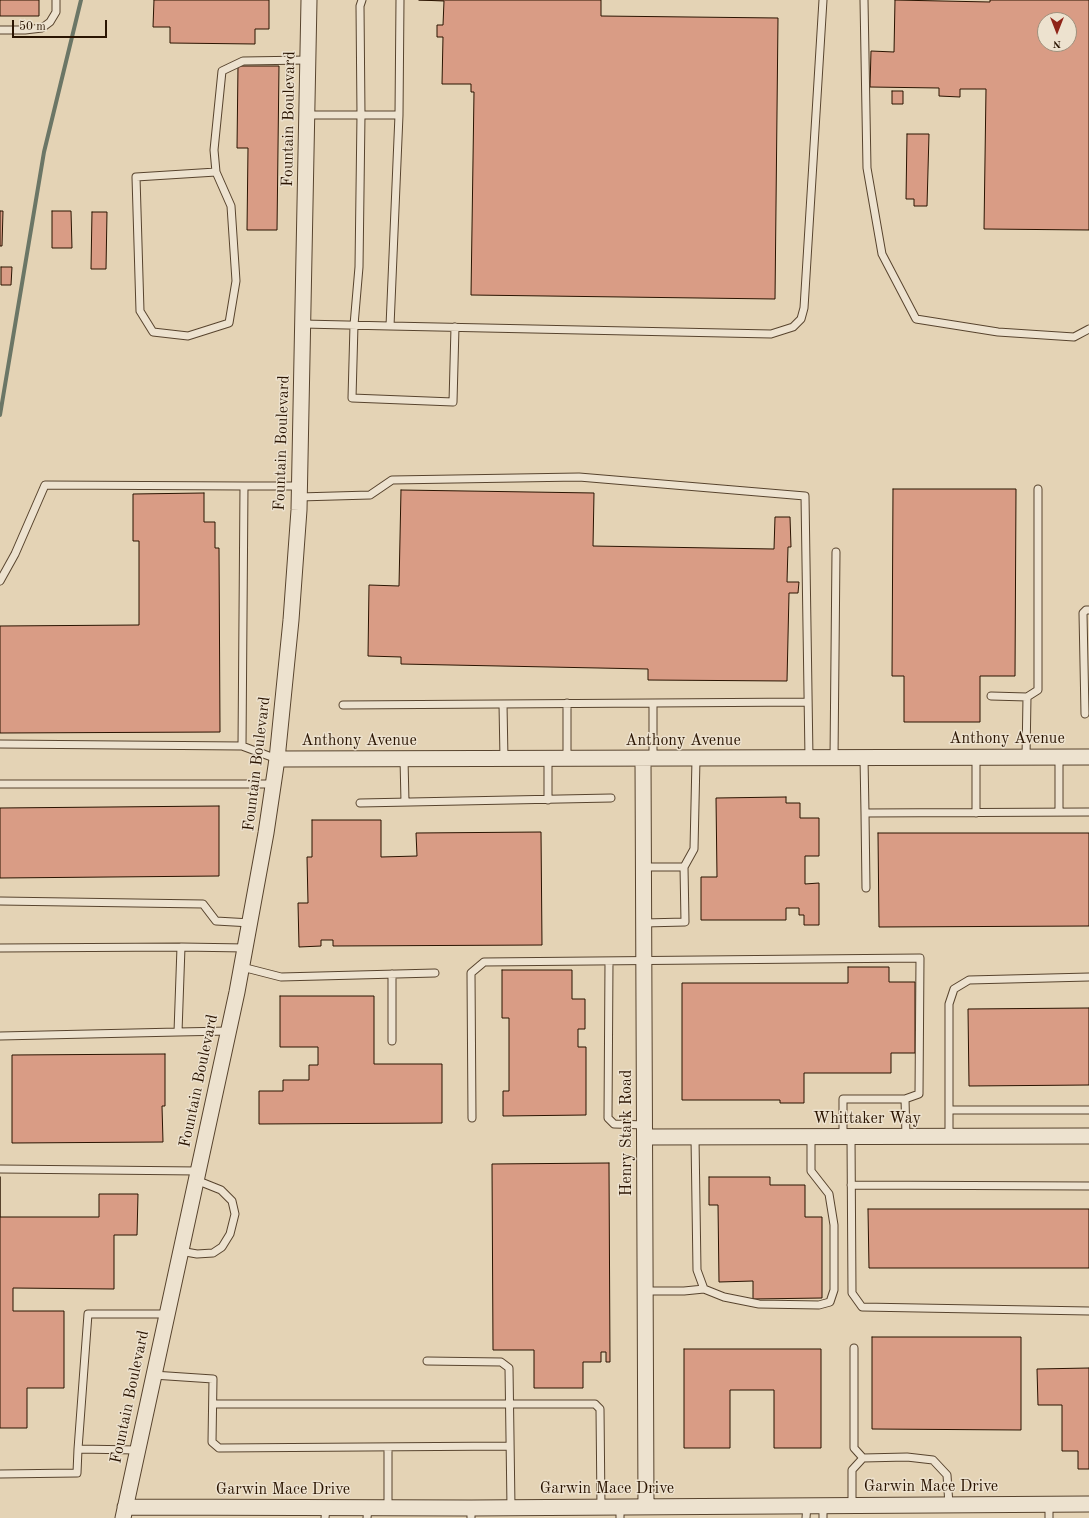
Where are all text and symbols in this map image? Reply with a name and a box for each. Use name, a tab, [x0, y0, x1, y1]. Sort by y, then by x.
scale bar	[14, 12, 109, 38]
north arrow	[1037, 12, 1077, 52]
text: 50 m	[19, 21, 46, 33]
text: N	[1053, 38, 1061, 49]
street label: Fountain Boulevard	[278, 51, 300, 187]
street label: Fountain Boulevard	[270, 375, 294, 511]
street label: Fountain Boulevard	[239, 695, 275, 833]
street label: Anthony Avenue	[949, 729, 1065, 749]
street label: Anthony Avenue	[301, 731, 417, 751]
street label: Anthony Avenue	[625, 731, 741, 751]
street label: Fountain Boulevard	[176, 1013, 222, 1149]
street label: Henry Stark Road	[617, 1070, 637, 1196]
street label: Whittaker Way	[813, 1109, 921, 1129]
street label: Fountain Boulevard	[107, 1329, 153, 1465]
street label: Garwin Mace Drive	[864, 1477, 998, 1497]
street label: Garwin Mace Drive	[540, 1479, 674, 1499]
street label: Garwin Mace Drive	[216, 1480, 350, 1500]

